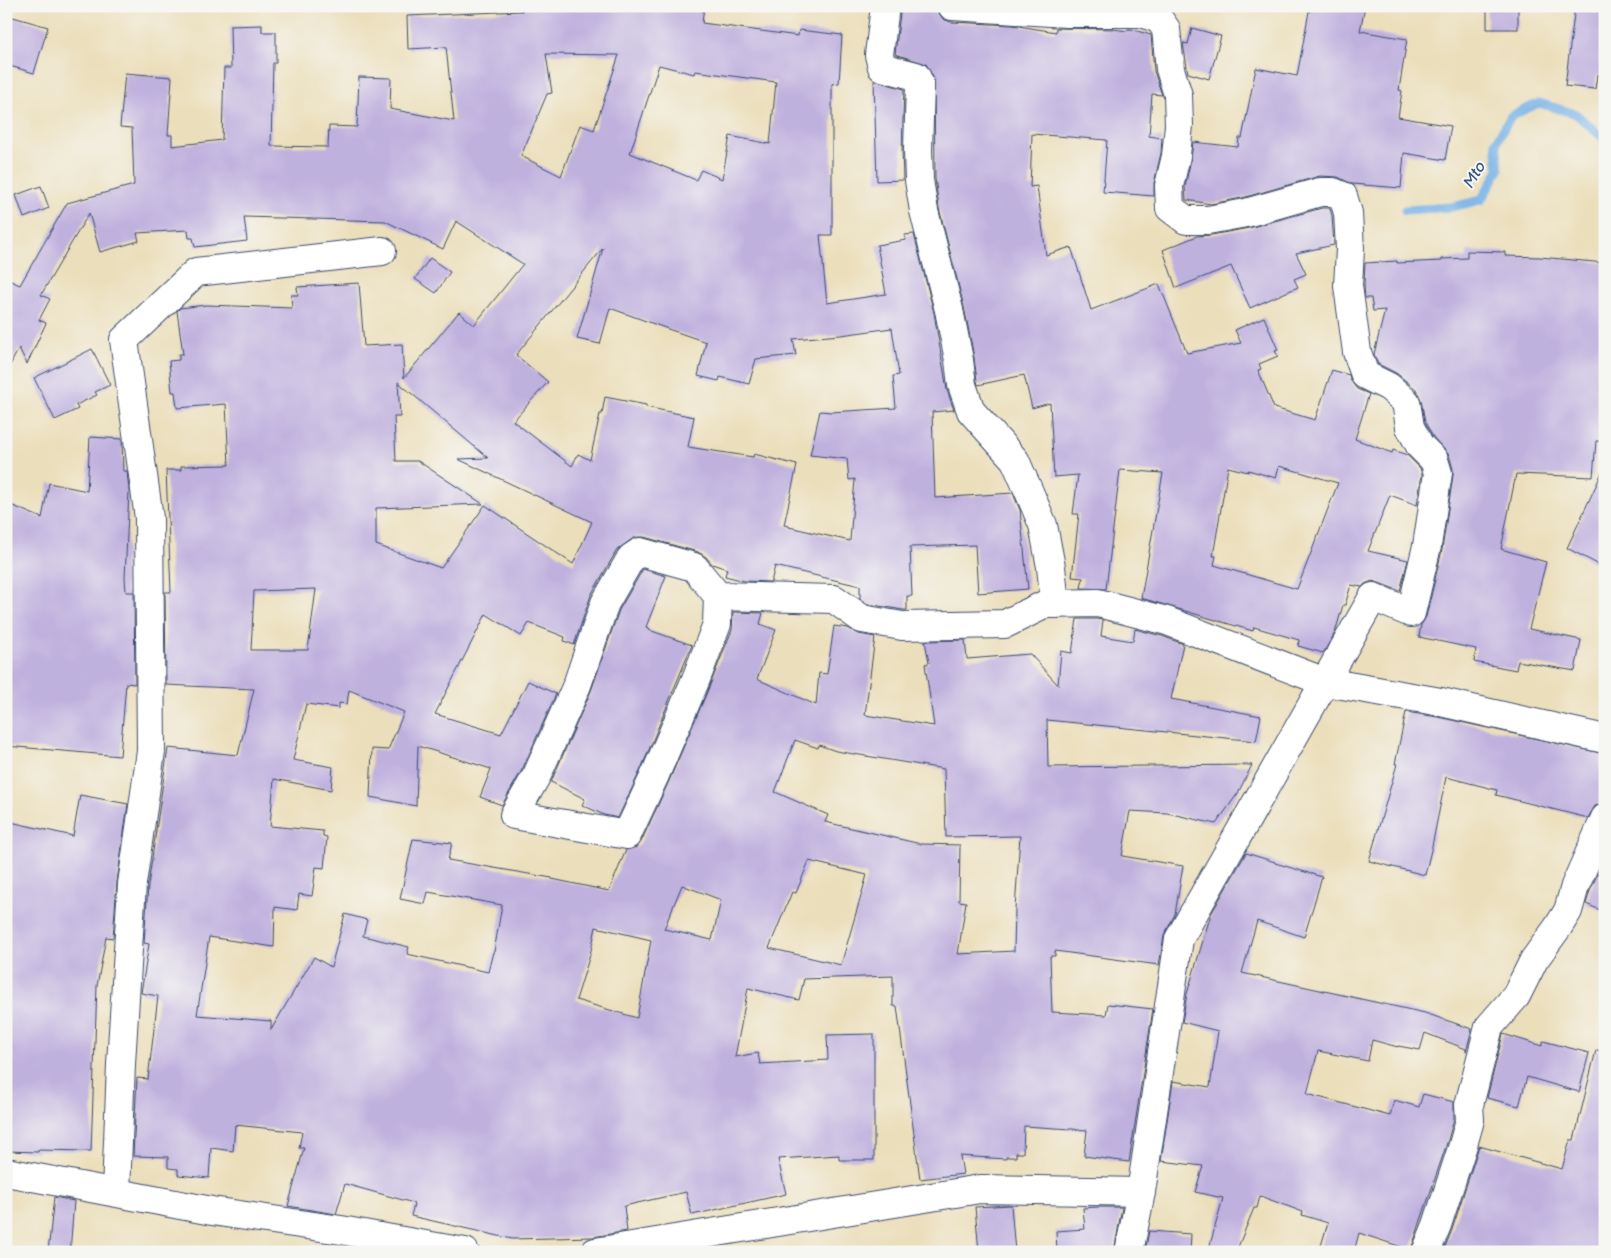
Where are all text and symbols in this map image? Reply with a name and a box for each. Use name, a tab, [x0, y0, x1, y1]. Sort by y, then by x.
water label: Mto	[1460, 158, 1490, 192]

